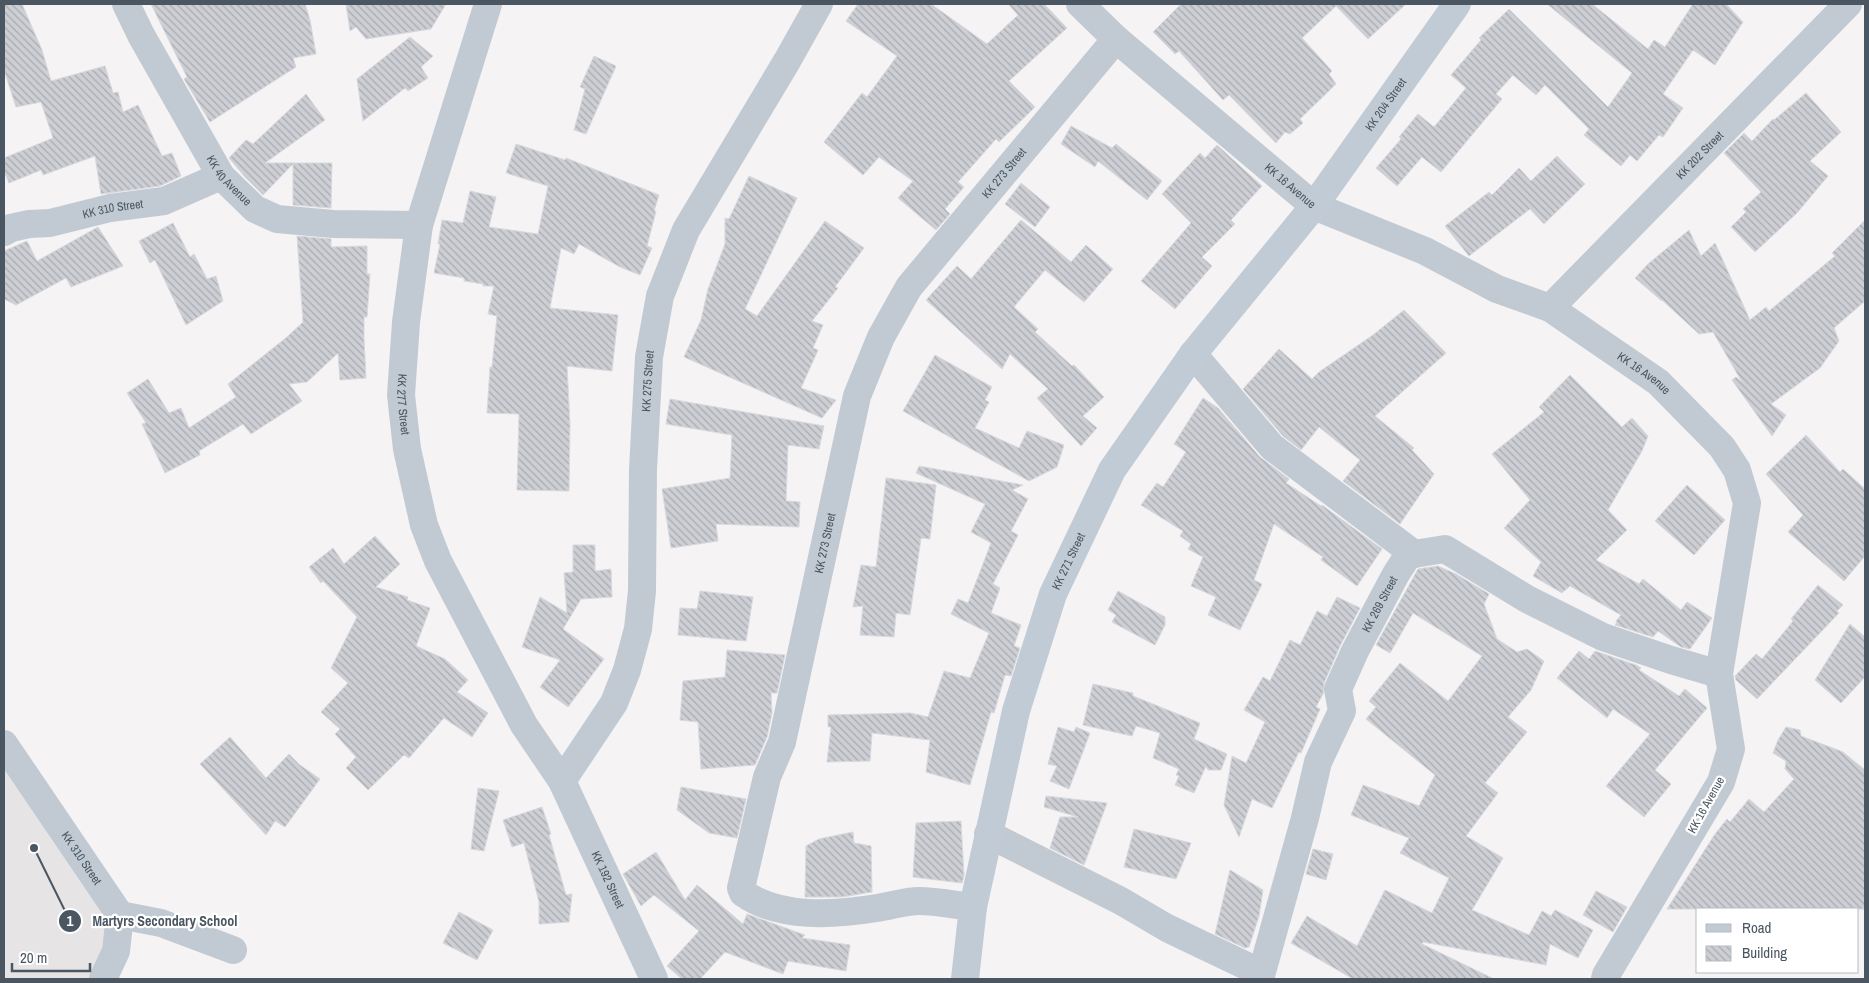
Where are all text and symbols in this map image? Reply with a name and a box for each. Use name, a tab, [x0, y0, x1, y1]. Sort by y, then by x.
street label: KK 204 Street	[1361, 75, 1410, 134]
street label: KK 202 Street	[1673, 127, 1727, 183]
street label: KK 273 Street	[978, 144, 1030, 202]
street label: KK 40 Avenue	[203, 152, 255, 209]
street label: KK 16 Avenue	[1261, 160, 1319, 212]
street label: KK 310 Street	[81, 196, 144, 223]
street label: KK 16 Avenue	[1614, 348, 1674, 398]
street label: KK 275 Street	[638, 349, 658, 412]
street label: KK 277 Street	[393, 373, 413, 436]
street label: KK 273 Street	[811, 511, 839, 575]
street label: KK 271 Street	[1048, 530, 1089, 593]
street label: KK 269 Street	[1358, 573, 1402, 635]
street label: KK 16 Avenue	[1684, 774, 1728, 836]
street label: KK 310 Street	[58, 828, 105, 888]
street label: KK 192 Street	[588, 848, 628, 911]
callout: Martyrs Secondary School	[57, 907, 247, 936]
legend	[1696, 908, 1859, 973]
text: 1	[67, 910, 74, 931]
text: Martyrs Secondary School	[93, 912, 237, 930]
text: Road	[1742, 917, 1771, 938]
scale bar	[12, 940, 90, 972]
text: Building	[1742, 942, 1787, 963]
text: 20 m	[20, 947, 47, 968]

